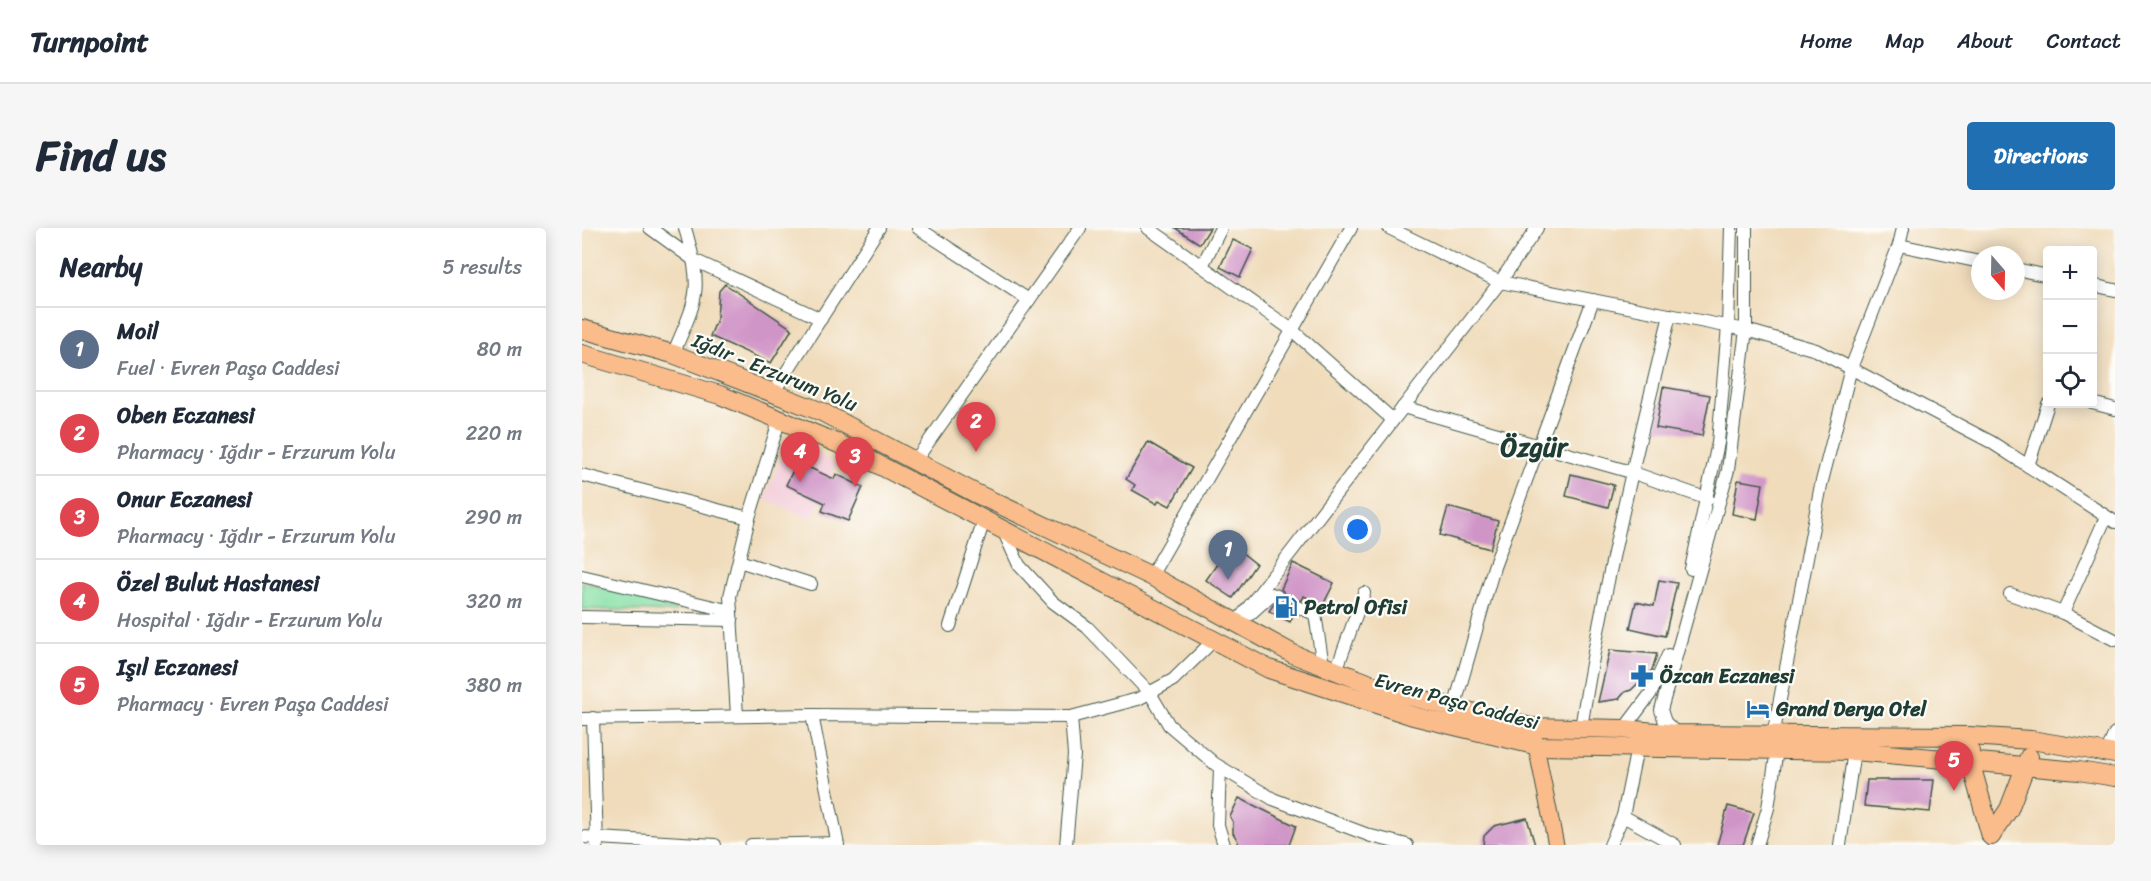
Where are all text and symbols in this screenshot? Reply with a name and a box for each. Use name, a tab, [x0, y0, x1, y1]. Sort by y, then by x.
text: Turnpoint	[30, 17, 149, 66]
text: Home	[1800, 22, 1852, 60]
text: Map	[1885, 22, 1924, 60]
text: About	[1957, 22, 2014, 60]
text: Contact	[2047, 22, 2121, 60]
text: Find us	[36, 119, 166, 193]
button: Directions	[1967, 122, 2115, 190]
text: Nearby	[60, 244, 142, 290]
north arrow	[1971, 246, 2025, 300]
map controls	[2043, 246, 2097, 408]
button: +	[2043, 246, 2097, 300]
text: 5 results	[443, 250, 522, 285]
button: −	[2043, 300, 2097, 354]
text: Moil	[117, 312, 158, 351]
street label: Iğdır - Erzurum Yolu	[686, 323, 863, 422]
text: 1	[75, 332, 84, 367]
text: 80 m	[477, 332, 522, 367]
text: Fuel · Evren Paşa Caddesi	[117, 351, 340, 386]
button: locate	[2043, 354, 2097, 408]
text: Oben Eczanesi	[117, 396, 254, 435]
pin: 2	[956, 402, 996, 452]
text: 2	[74, 416, 85, 451]
text: 220 m	[466, 416, 522, 451]
district label: Özgür	[1501, 424, 1570, 470]
pin: 4	[780, 432, 820, 482]
text: Pharmacy · Iğdır - Erzurum Yolu	[117, 435, 395, 470]
pin: 3	[836, 438, 874, 487]
text: Onur Eczanesi	[117, 480, 252, 519]
text: 3	[74, 500, 85, 535]
text: 290 m	[465, 500, 522, 535]
your location	[1343, 515, 1372, 544]
text: Pharmacy · Iğdır - Erzurum Yolu	[117, 519, 395, 554]
pin: 1	[1208, 530, 1248, 580]
text: Özel Bulut Hastanesi	[117, 564, 319, 603]
text: 4	[73, 584, 86, 619]
text: 320 m	[466, 584, 522, 619]
place label: Petrol Ofisi	[1304, 590, 1408, 625]
fuel station icon: Petrol Ofisi	[1273, 594, 1299, 620]
text: Hospital · Iğdır - Erzurum Yolu	[117, 603, 382, 638]
text: Işıl Eczanesi	[117, 648, 238, 687]
place label: Özcan Eczanesi	[1660, 659, 1796, 694]
street label: Evren Paşa Caddesi	[1371, 663, 1544, 740]
pharmacy icon: Özcan Eczanesi	[1629, 663, 1655, 689]
text: 5	[73, 668, 86, 703]
text: 380 m	[466, 668, 522, 703]
text: Pharmacy · Evren Paşa Caddesi	[117, 687, 389, 722]
place label: Grand Derya Otel	[1775, 692, 1928, 727]
hotel icon: Grand Derya Otel	[1745, 696, 1771, 722]
pin: 5	[1934, 742, 1974, 791]

